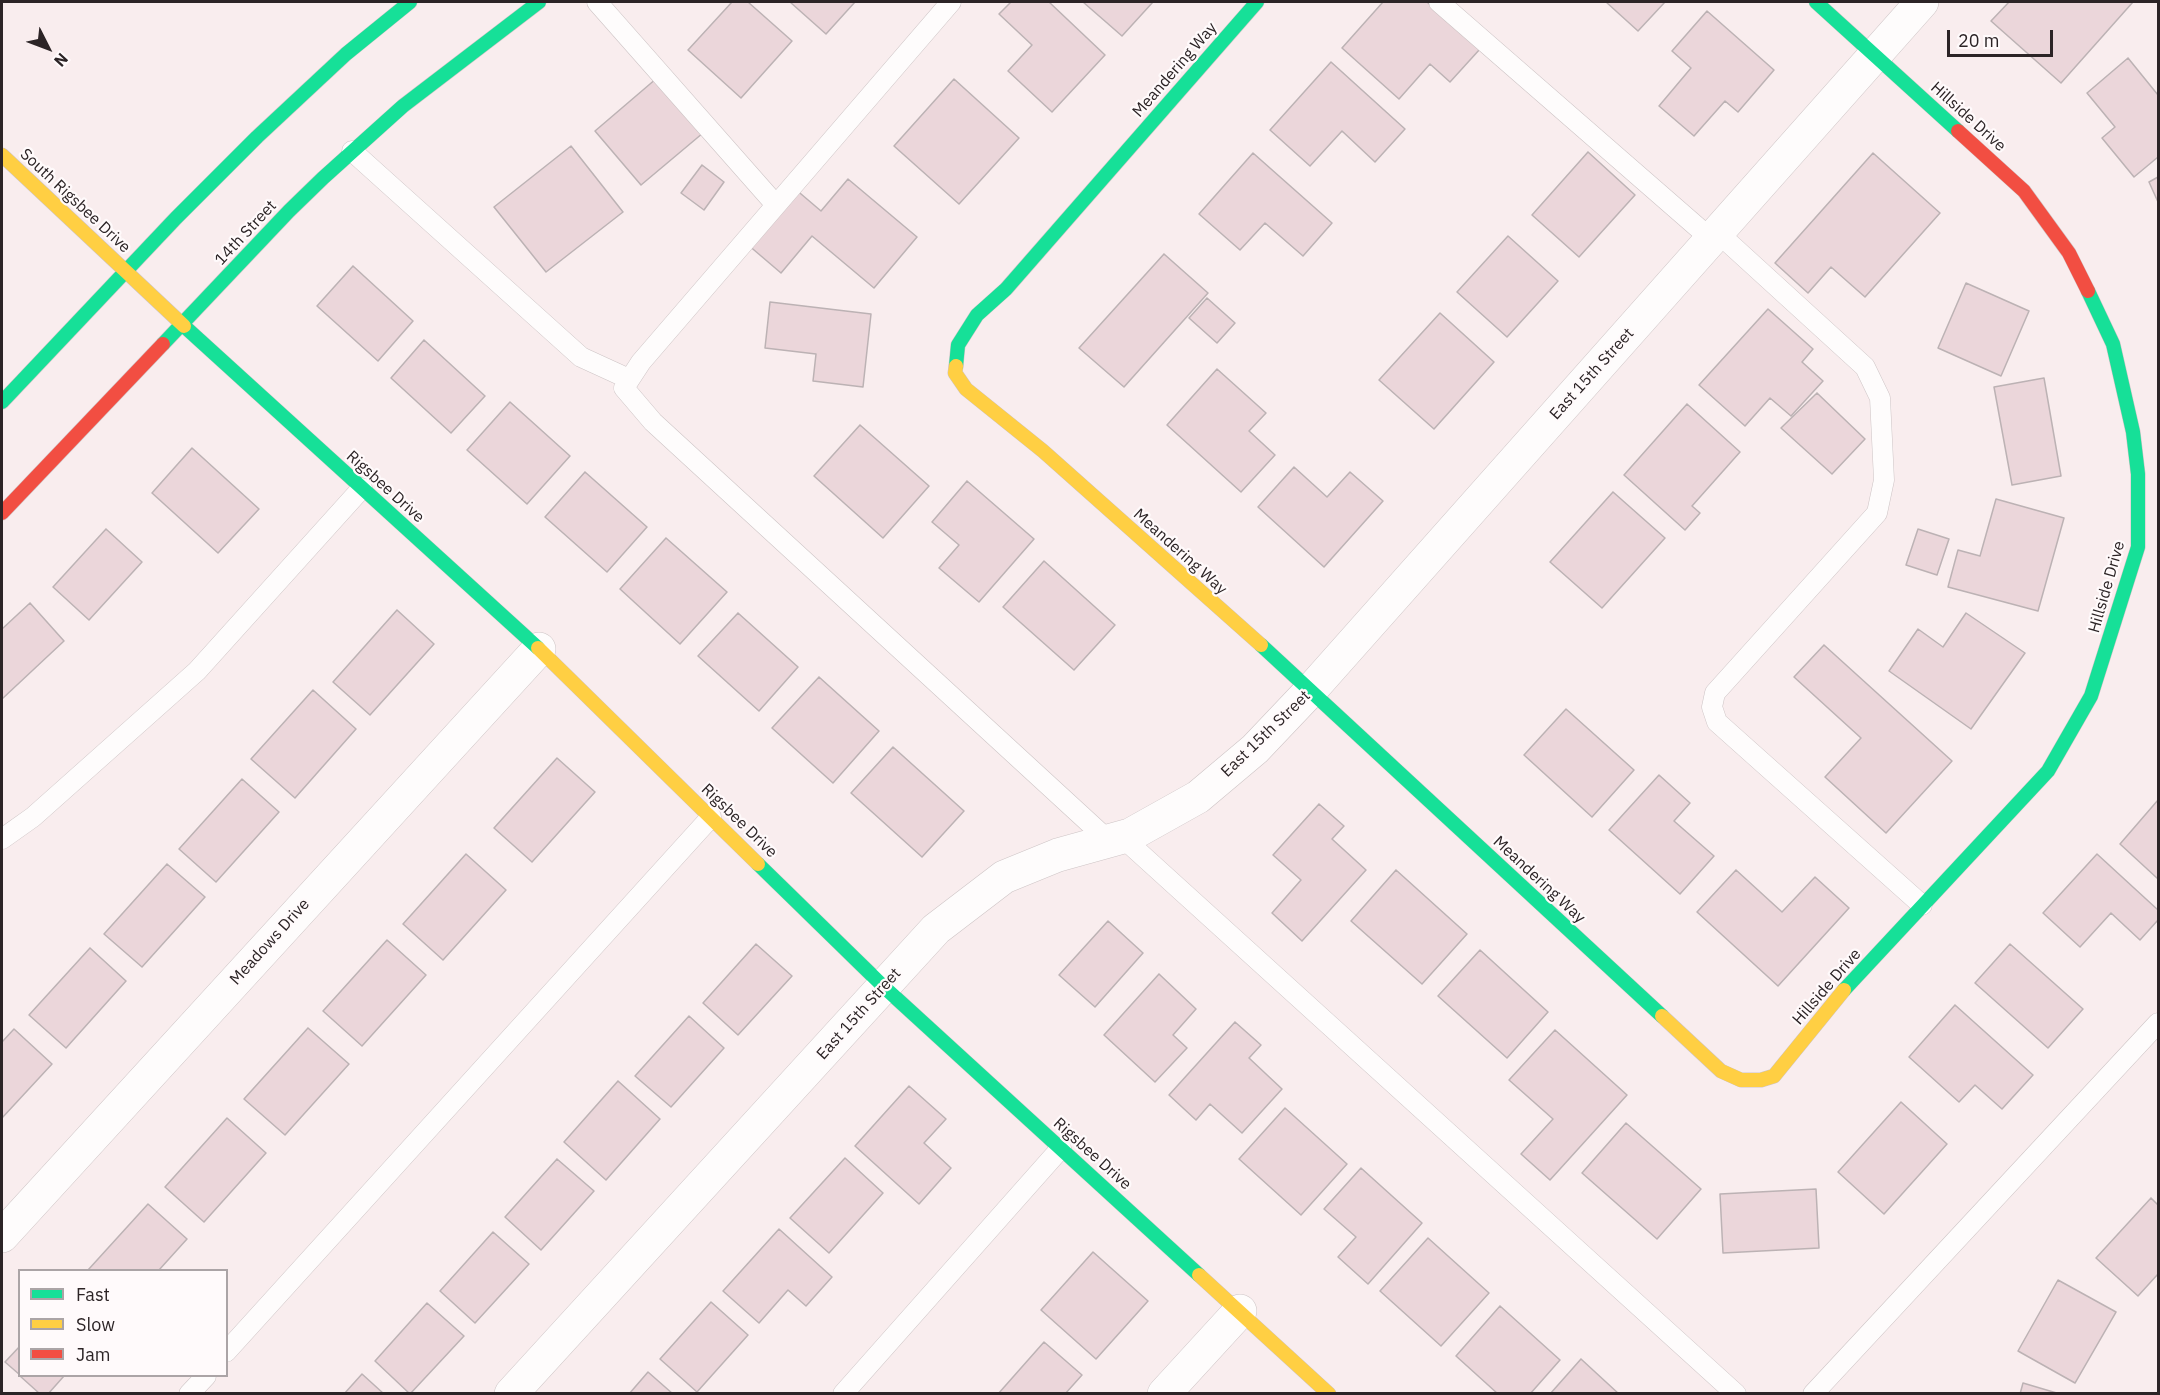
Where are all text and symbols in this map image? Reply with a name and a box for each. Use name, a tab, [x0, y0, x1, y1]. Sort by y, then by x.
north arrow	[18, 18, 78, 78]
scale bar	[1950, 18, 2056, 56]
street label: Meandering Way	[1129, 19, 1221, 121]
text: 20 m	[1958, 29, 2000, 52]
text: N	[50, 49, 73, 71]
street label: Hillside Drive	[1926, 78, 2010, 156]
street label: South Rigsbee Drive	[16, 145, 134, 257]
street label: 14th Street	[211, 197, 281, 269]
street label: East 15th Street	[1546, 324, 1638, 424]
street label: Rigsbee Drive	[342, 447, 428, 527]
street label: Meandering Way	[1129, 505, 1231, 599]
street label: Hillside Drive	[2085, 539, 2129, 635]
street label: East 15th Street	[1217, 687, 1315, 781]
street label: Rigsbee Drive	[697, 780, 781, 862]
street label: Meandering Way	[1489, 832, 1589, 928]
street label: Meadows Drive	[226, 895, 314, 989]
street label: Hillside Drive	[1789, 945, 1865, 1029]
street label: East 15th Street	[813, 964, 905, 1064]
street label: Rigsbee Drive	[1049, 1114, 1135, 1194]
legend	[18, 1269, 228, 1377]
text: Fast	[76, 1283, 110, 1306]
text: Slow	[76, 1313, 115, 1336]
text: Jam	[76, 1343, 111, 1366]

